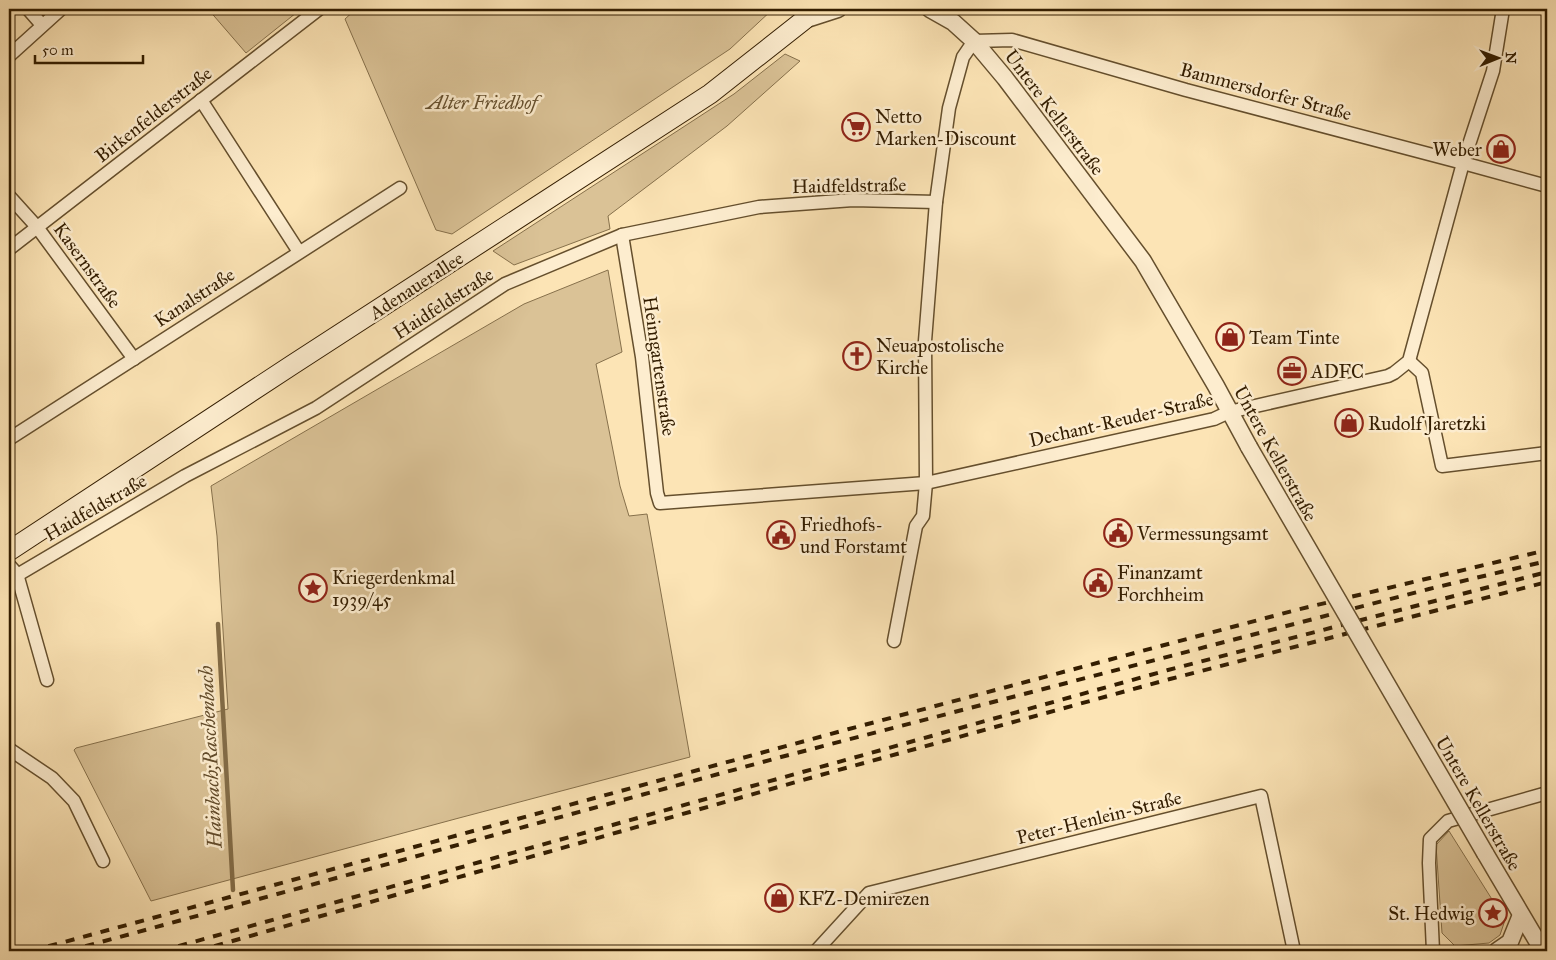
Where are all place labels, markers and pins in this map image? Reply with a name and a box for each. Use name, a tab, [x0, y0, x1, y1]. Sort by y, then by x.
place label: Netto Marken-Discount	[875, 105, 1016, 150]
supermarket icon: Netto Marken-Discount	[841, 112, 871, 142]
shop icon: Weber	[1486, 134, 1516, 164]
place label: Weber	[1433, 138, 1483, 161]
shop icon: Team Tinte	[1215, 322, 1245, 352]
place label: Team Tinte	[1249, 326, 1340, 349]
place label: Neuapostolische Kirche	[876, 334, 1004, 379]
church icon: Neuapostolische Kirche	[842, 341, 872, 371]
office icon: ADFC	[1277, 356, 1307, 386]
place label: ADFC	[1310, 360, 1364, 383]
shop icon: Rudolf Jaretzki	[1334, 408, 1364, 438]
place label: Rudolf Jaretzki	[1368, 412, 1486, 436]
place label: Friedhofs- und Forstamt	[800, 513, 907, 558]
public building icon: Vermessungsamt	[1103, 518, 1133, 548]
public building icon: Friedhofs- und Forstamt	[766, 520, 796, 550]
place label: Vermessungsamt	[1136, 522, 1269, 546]
place label: Finanzamt Forchheim	[1117, 561, 1204, 606]
place label: Kriegerdenkmal 1939/45	[332, 566, 456, 611]
public building icon: Finanzamt Forchheim	[1083, 568, 1113, 598]
place icon: Kriegerdenkmal 1939/45	[298, 573, 328, 603]
shop icon: KFZ-Demirezen	[764, 883, 794, 913]
place label: KFZ-Demirezen	[798, 887, 930, 910]
place icon: St. Hedwig	[1478, 898, 1508, 928]
place label: St. Hedwig	[1388, 902, 1474, 926]

